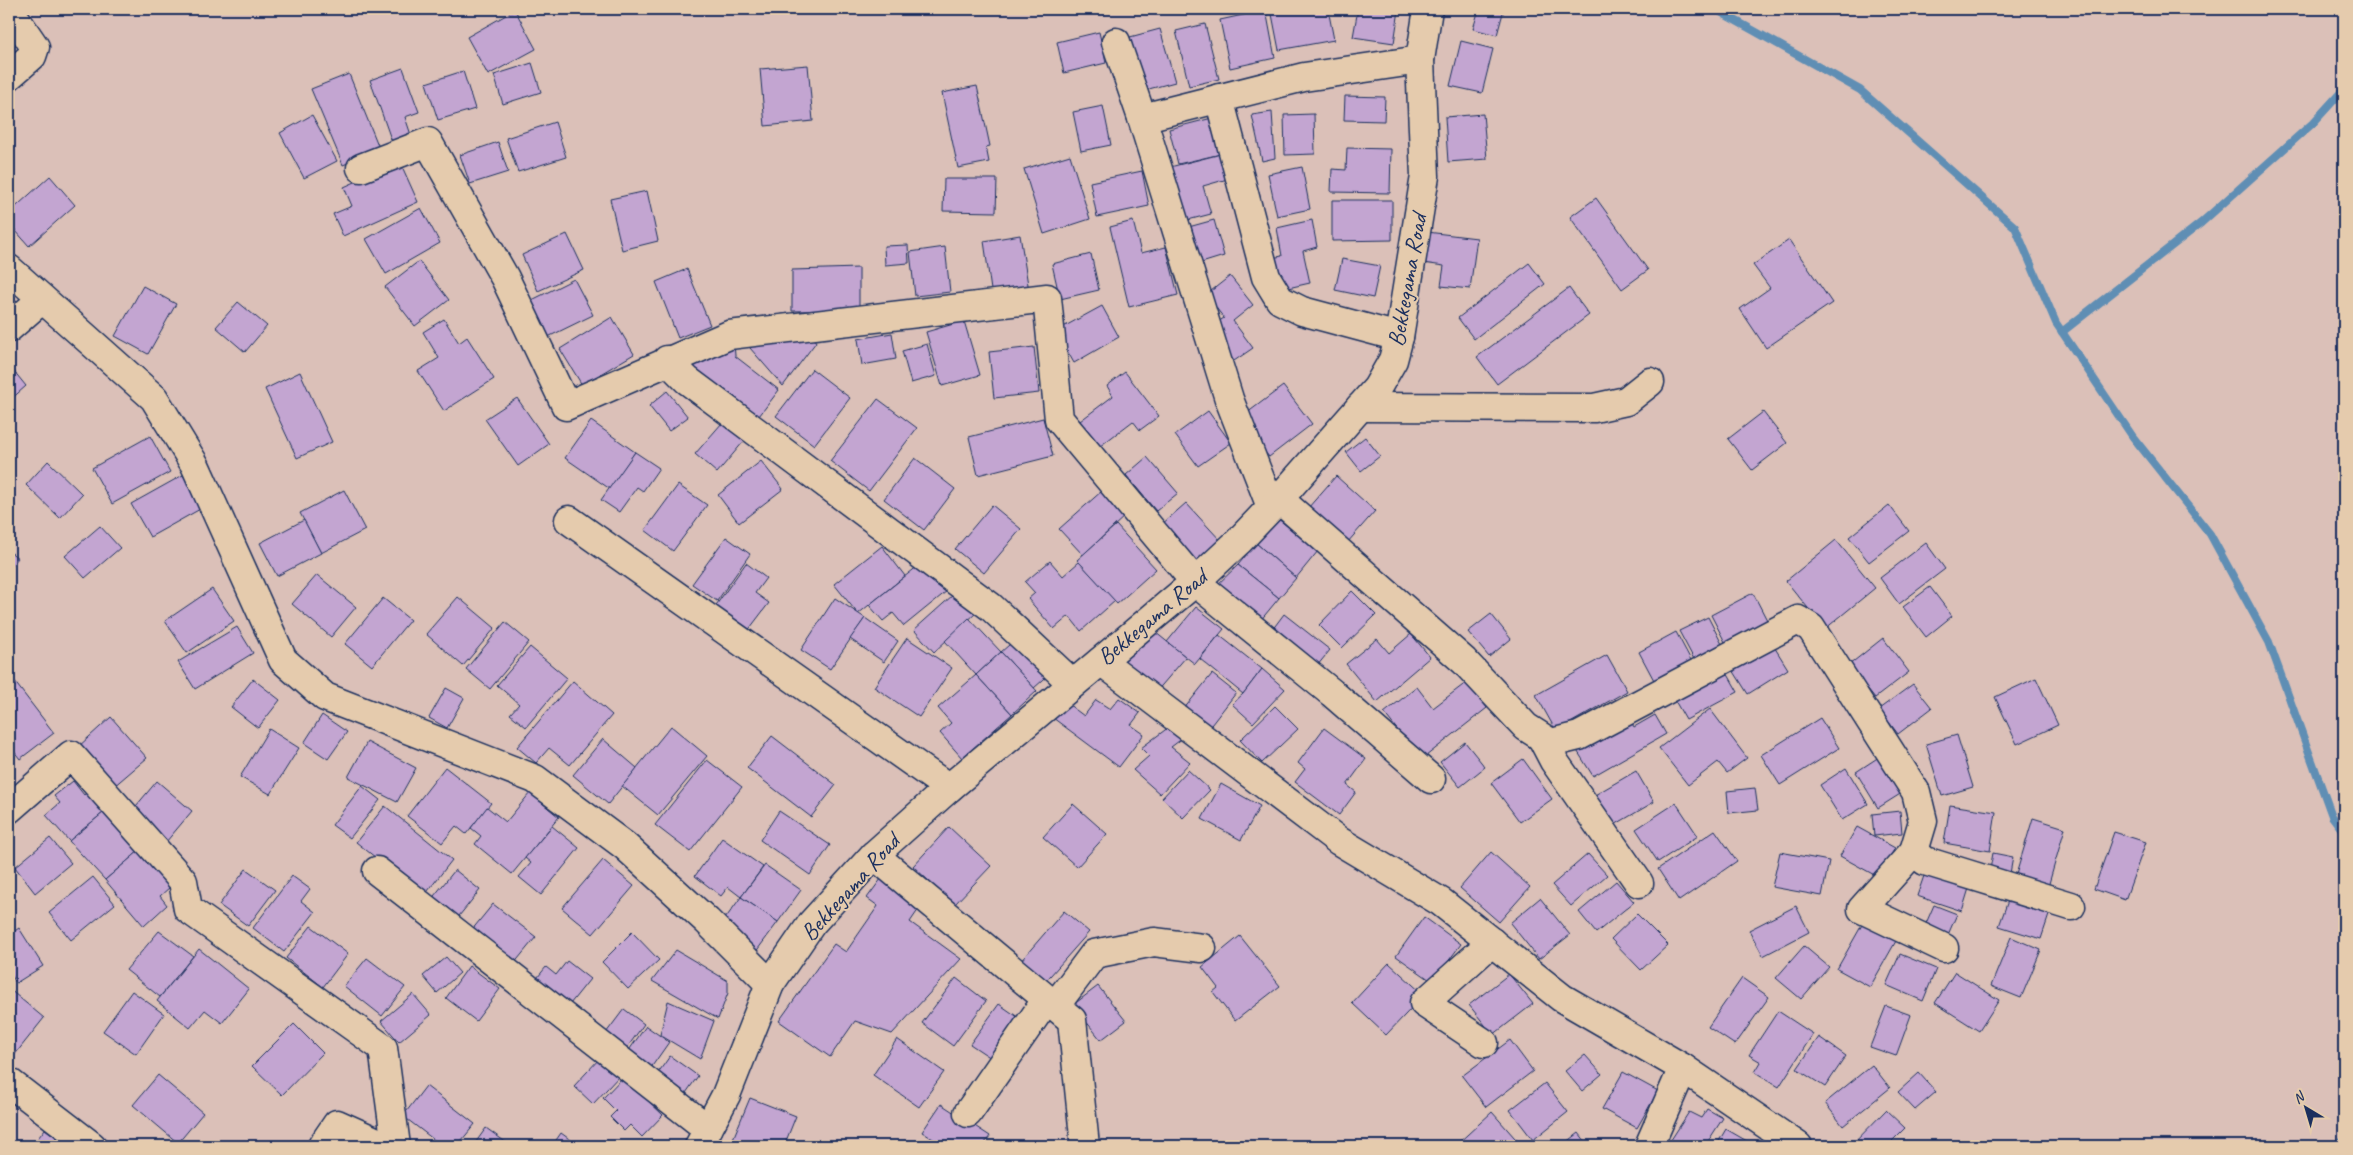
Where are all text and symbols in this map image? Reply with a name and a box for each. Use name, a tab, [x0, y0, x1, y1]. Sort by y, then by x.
street label: Bekkegama Road	[1381, 208, 1434, 349]
street label: Bekkegama Road	[1091, 560, 1216, 672]
street label: Bekkegama Road	[794, 824, 908, 947]
north arrow	[2280, 1082, 2330, 1132]
text: N	[2290, 1087, 2309, 1108]

